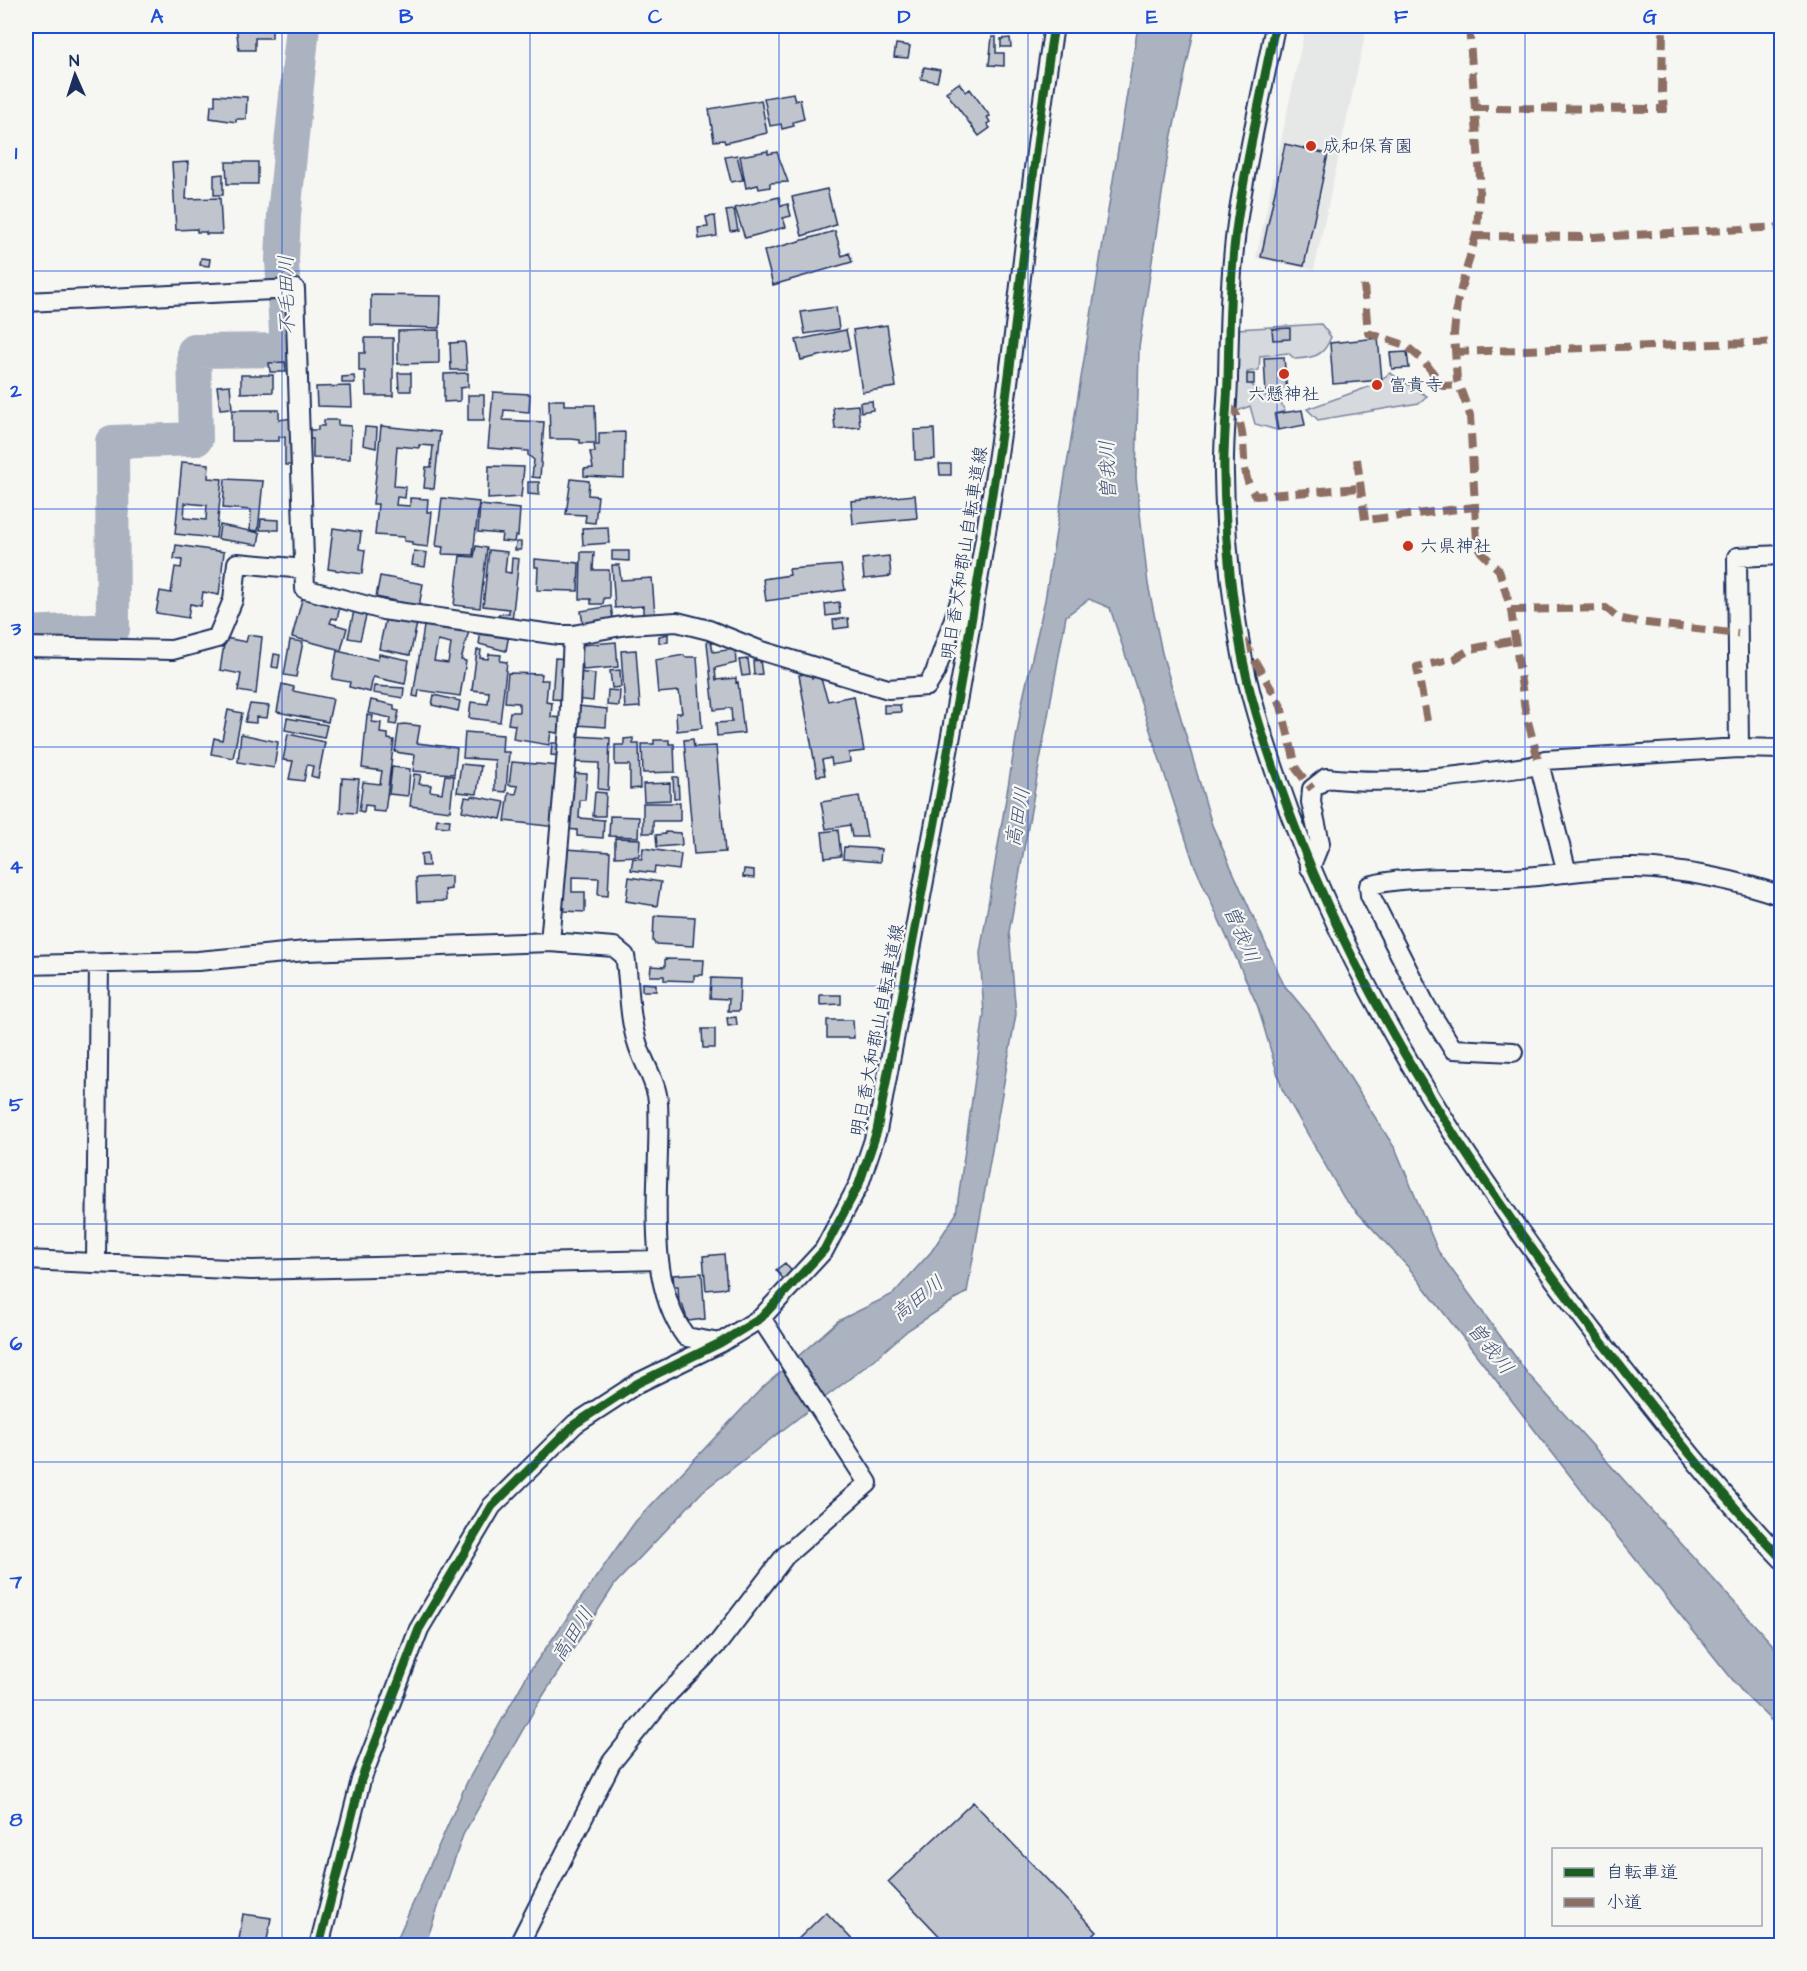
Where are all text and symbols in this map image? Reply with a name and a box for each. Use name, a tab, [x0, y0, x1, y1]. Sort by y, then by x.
text: A	[151, 3, 164, 31]
text: B	[399, 3, 414, 31]
text: C	[648, 3, 663, 31]
text: D	[898, 3, 911, 31]
text: E	[1146, 3, 1158, 31]
text: F	[1394, 3, 1409, 31]
text: G	[1643, 3, 1657, 31]
north arrow	[45, 45, 105, 105]
text: N	[69, 50, 80, 72]
place label: 成和保育園	[1323, 134, 1413, 159]
text: 1	[15, 139, 18, 167]
marker: 成和保育園	[1304, 139, 1318, 153]
water label: 不毛田川	[272, 255, 302, 335]
marker: 六懸神社	[1277, 367, 1291, 381]
place label: 富貴寺	[1389, 373, 1443, 398]
text: 2	[9, 377, 22, 405]
marker: 富貴寺	[1370, 378, 1384, 392]
place label: 六懸神社	[1248, 382, 1320, 407]
water label: 曽我川	[1093, 439, 1123, 500]
street label: 明日香大和郡山自転車道線	[935, 444, 994, 662]
place label: 六県神社	[1420, 534, 1492, 559]
marker: 六県神社	[1401, 539, 1415, 553]
text: 3	[10, 615, 22, 643]
water label: 高田川	[999, 785, 1037, 849]
text: 4	[9, 853, 23, 881]
water label: 曽我川	[1216, 901, 1266, 967]
street label: 明日香大和郡山自転車道線	[845, 922, 910, 1138]
text: 5	[9, 1091, 24, 1119]
water label: 高田川	[885, 1269, 950, 1328]
water label: 曽我川	[1460, 1317, 1520, 1381]
text: 6	[10, 1330, 23, 1358]
text: 7	[9, 1568, 23, 1596]
water label: 高田川	[545, 1602, 601, 1667]
text: 8	[10, 1806, 23, 1834]
legend	[1552, 1848, 1762, 1926]
text: 自転車道	[1606, 1860, 1678, 1885]
text: 小道	[1606, 1890, 1642, 1915]

